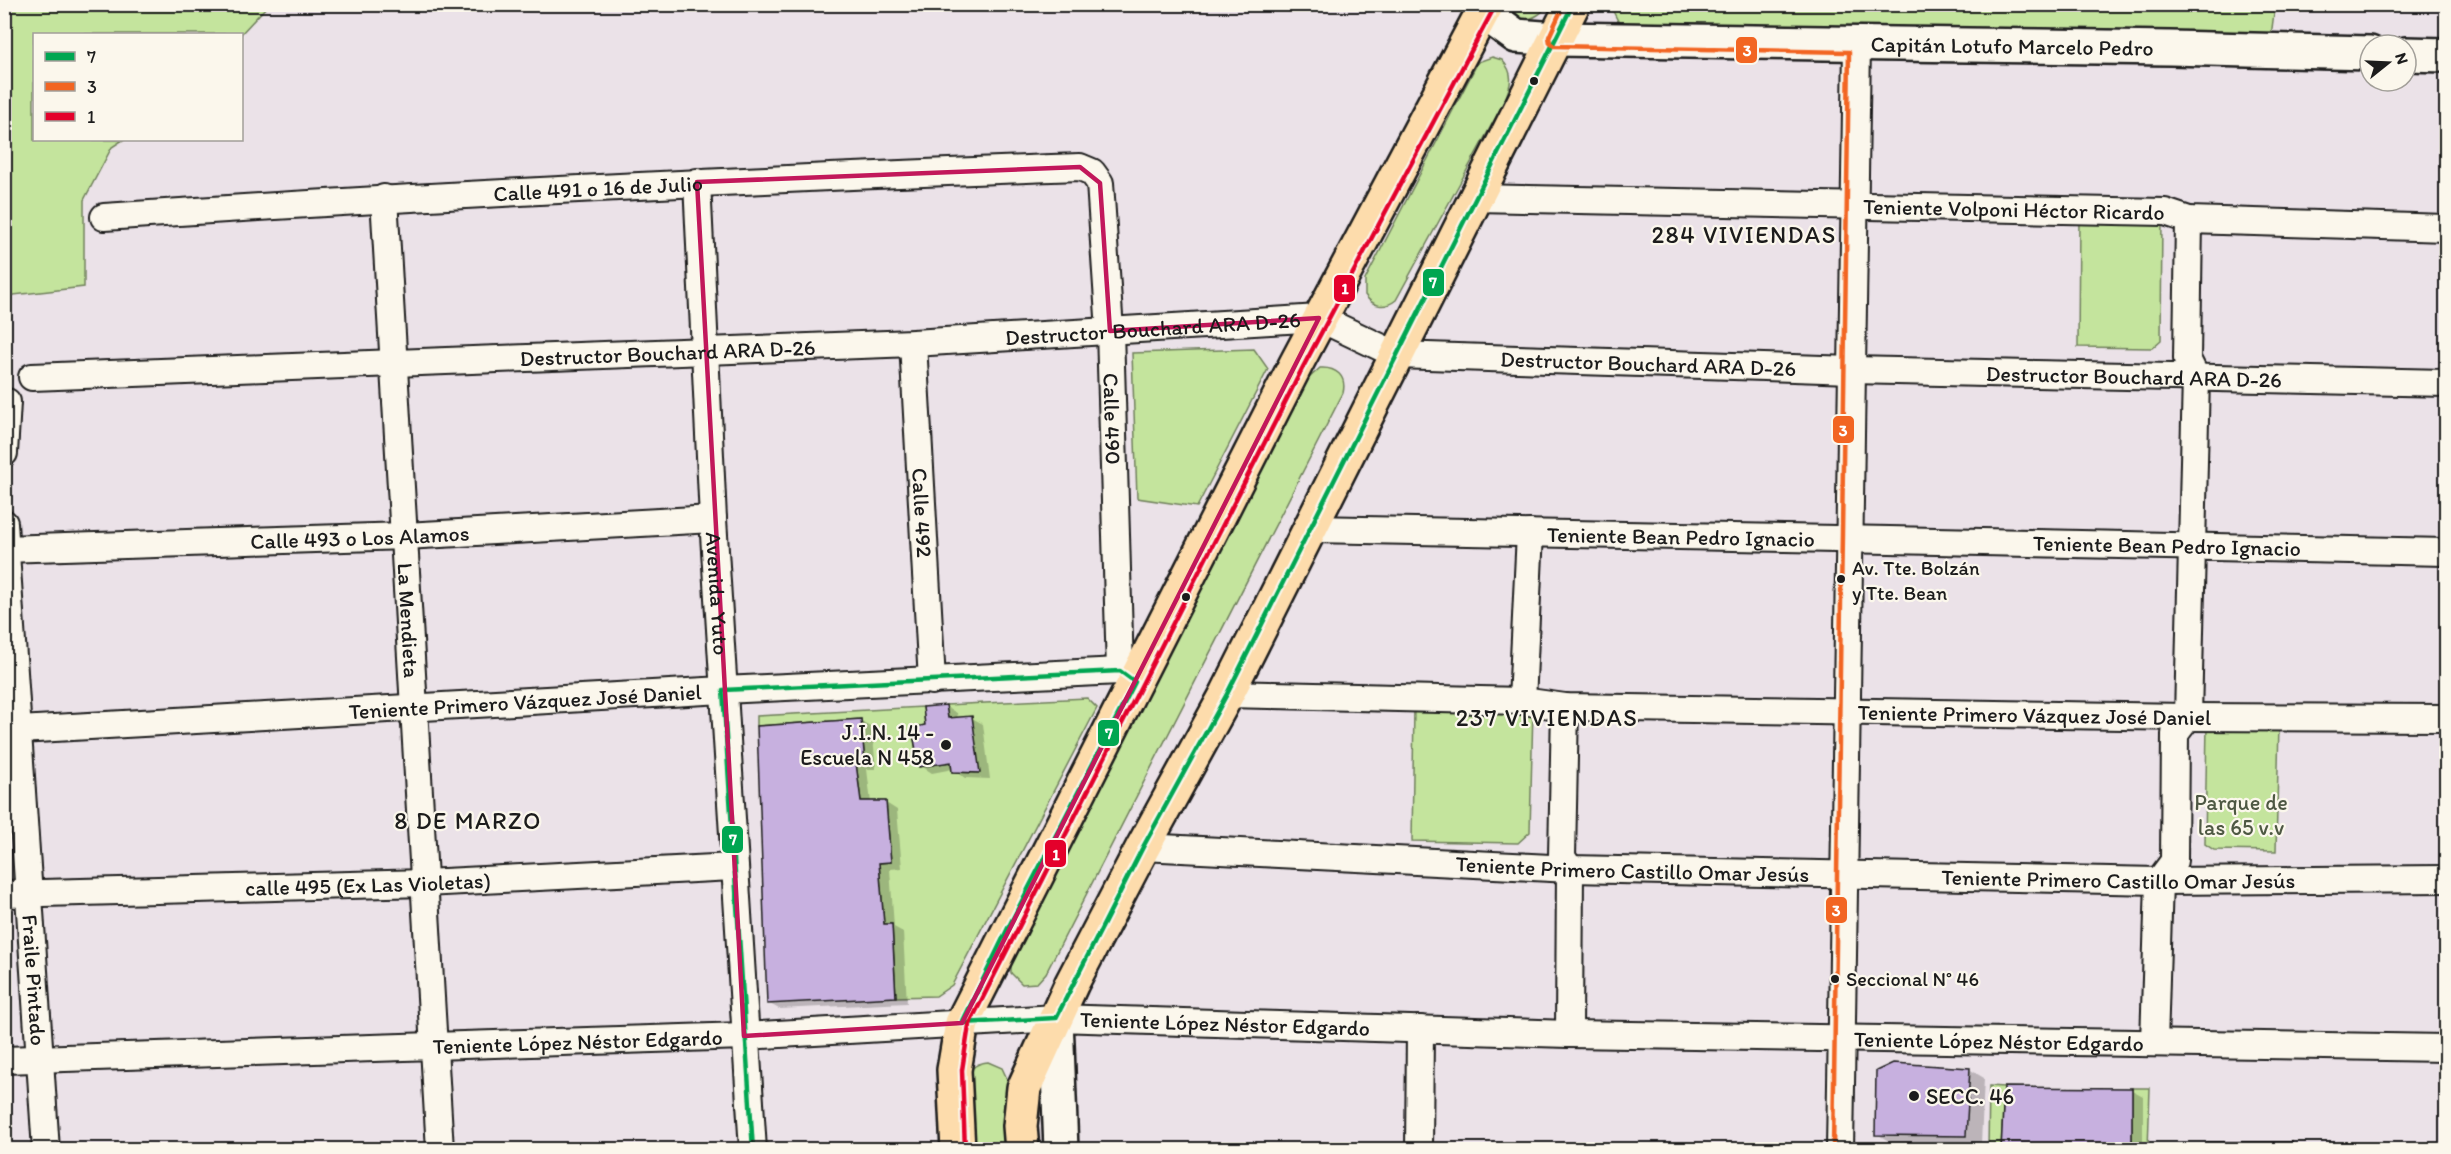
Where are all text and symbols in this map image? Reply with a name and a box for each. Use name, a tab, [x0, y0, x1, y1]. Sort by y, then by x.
street label: Capitán Lotufo Marcelo Pedro	[1870, 30, 2154, 61]
legend	[33, 33, 243, 141]
north arrow	[2358, 33, 2418, 93]
line badge: 3	[1735, 36, 1758, 64]
text: 3	[1743, 41, 1752, 60]
text: 7	[87, 46, 96, 68]
text: N	[2391, 50, 2412, 67]
unlabelled marker	[1528, 75, 1540, 87]
text: 3	[87, 76, 97, 98]
text: 1	[87, 106, 95, 128]
street label: Calle 491 o 16 de Julio	[493, 169, 704, 207]
street label: Teniente Volponi Héctor Ricardo	[1863, 192, 2165, 225]
district label: 284 VIVIENDAS	[1651, 220, 1837, 249]
line badge: 7	[1422, 268, 1445, 297]
text: 7	[1428, 273, 1437, 292]
line badge: 1	[1333, 274, 1356, 303]
text: 1	[1341, 279, 1349, 298]
street label: Destructor Bouchard ARA D-26	[1004, 306, 1301, 351]
street label: Destructor Bouchard ARA D-26	[519, 333, 816, 372]
street label: Destructor Bouchard ARA D-26	[1500, 345, 1797, 382]
street label: Destructor Bouchard ARA D-26	[1986, 359, 2282, 393]
street label: Calle 490	[1098, 372, 1127, 465]
line badge: 3	[1832, 415, 1855, 444]
text: 3	[1839, 421, 1848, 440]
street label: Calle 492	[907, 467, 939, 559]
street label: Calle 493 o Los Alamos	[250, 519, 470, 555]
street label: Teniente Bean Pedro Ignacio	[1547, 520, 1815, 552]
street label: Teniente Bean Pedro Ignacio	[2033, 529, 2301, 562]
street label: Avenida Yuto	[700, 531, 735, 656]
place label: Av. Tte. Bolzán y Tte. Bean	[1852, 556, 1980, 605]
street label: La Mendieta	[392, 562, 426, 679]
marker: Av. Tte. Bolzán y Tte. Bean	[1835, 573, 1847, 585]
unlabelled marker	[1180, 591, 1192, 603]
street label: Teniente Primero Vázquez José Daniel	[348, 678, 702, 725]
street label: Teniente Primero Vázquez José Daniel	[1857, 698, 2211, 731]
district label: 237 VIVIENDAS	[1456, 703, 1638, 732]
place label: J.I.N. 14 - Escuela N 458	[800, 719, 934, 771]
line badge: 7	[1097, 719, 1120, 747]
text: 7	[1104, 724, 1113, 743]
marker: J.I.N. 14 - Escuela N 458	[939, 738, 953, 752]
park label: Parque de las 65 v.v	[2194, 789, 2288, 841]
district label: 8 DE MARZO	[394, 806, 542, 835]
line badge: 7	[721, 825, 744, 854]
text: 7	[728, 830, 737, 849]
line badge: 1	[1044, 839, 1067, 868]
text: 1	[1052, 845, 1060, 864]
street label: Teniente Primero Castillo Omar Jesús	[1455, 850, 1810, 887]
street label: Teniente Primero Castillo Omar Jesús	[1941, 863, 2295, 895]
street label: calle 495 (Ex Las Violetas)	[245, 866, 491, 901]
line badge: 3	[1825, 896, 1848, 924]
text: 3	[1832, 901, 1841, 920]
street label: Fraile Pintado	[17, 913, 52, 1046]
place label: Seccional N° 46	[1846, 967, 1979, 991]
marker: Seccional N° 46	[1829, 973, 1841, 985]
street label: Teniente López Néstor Edgardo	[1080, 1005, 1370, 1041]
street label: Teniente López Néstor Edgardo	[432, 1023, 723, 1060]
street label: Teniente López Néstor Edgardo	[1854, 1025, 2144, 1057]
place label: SECC. 46	[1926, 1083, 2014, 1110]
marker: SECC. 46	[1907, 1089, 1921, 1103]

